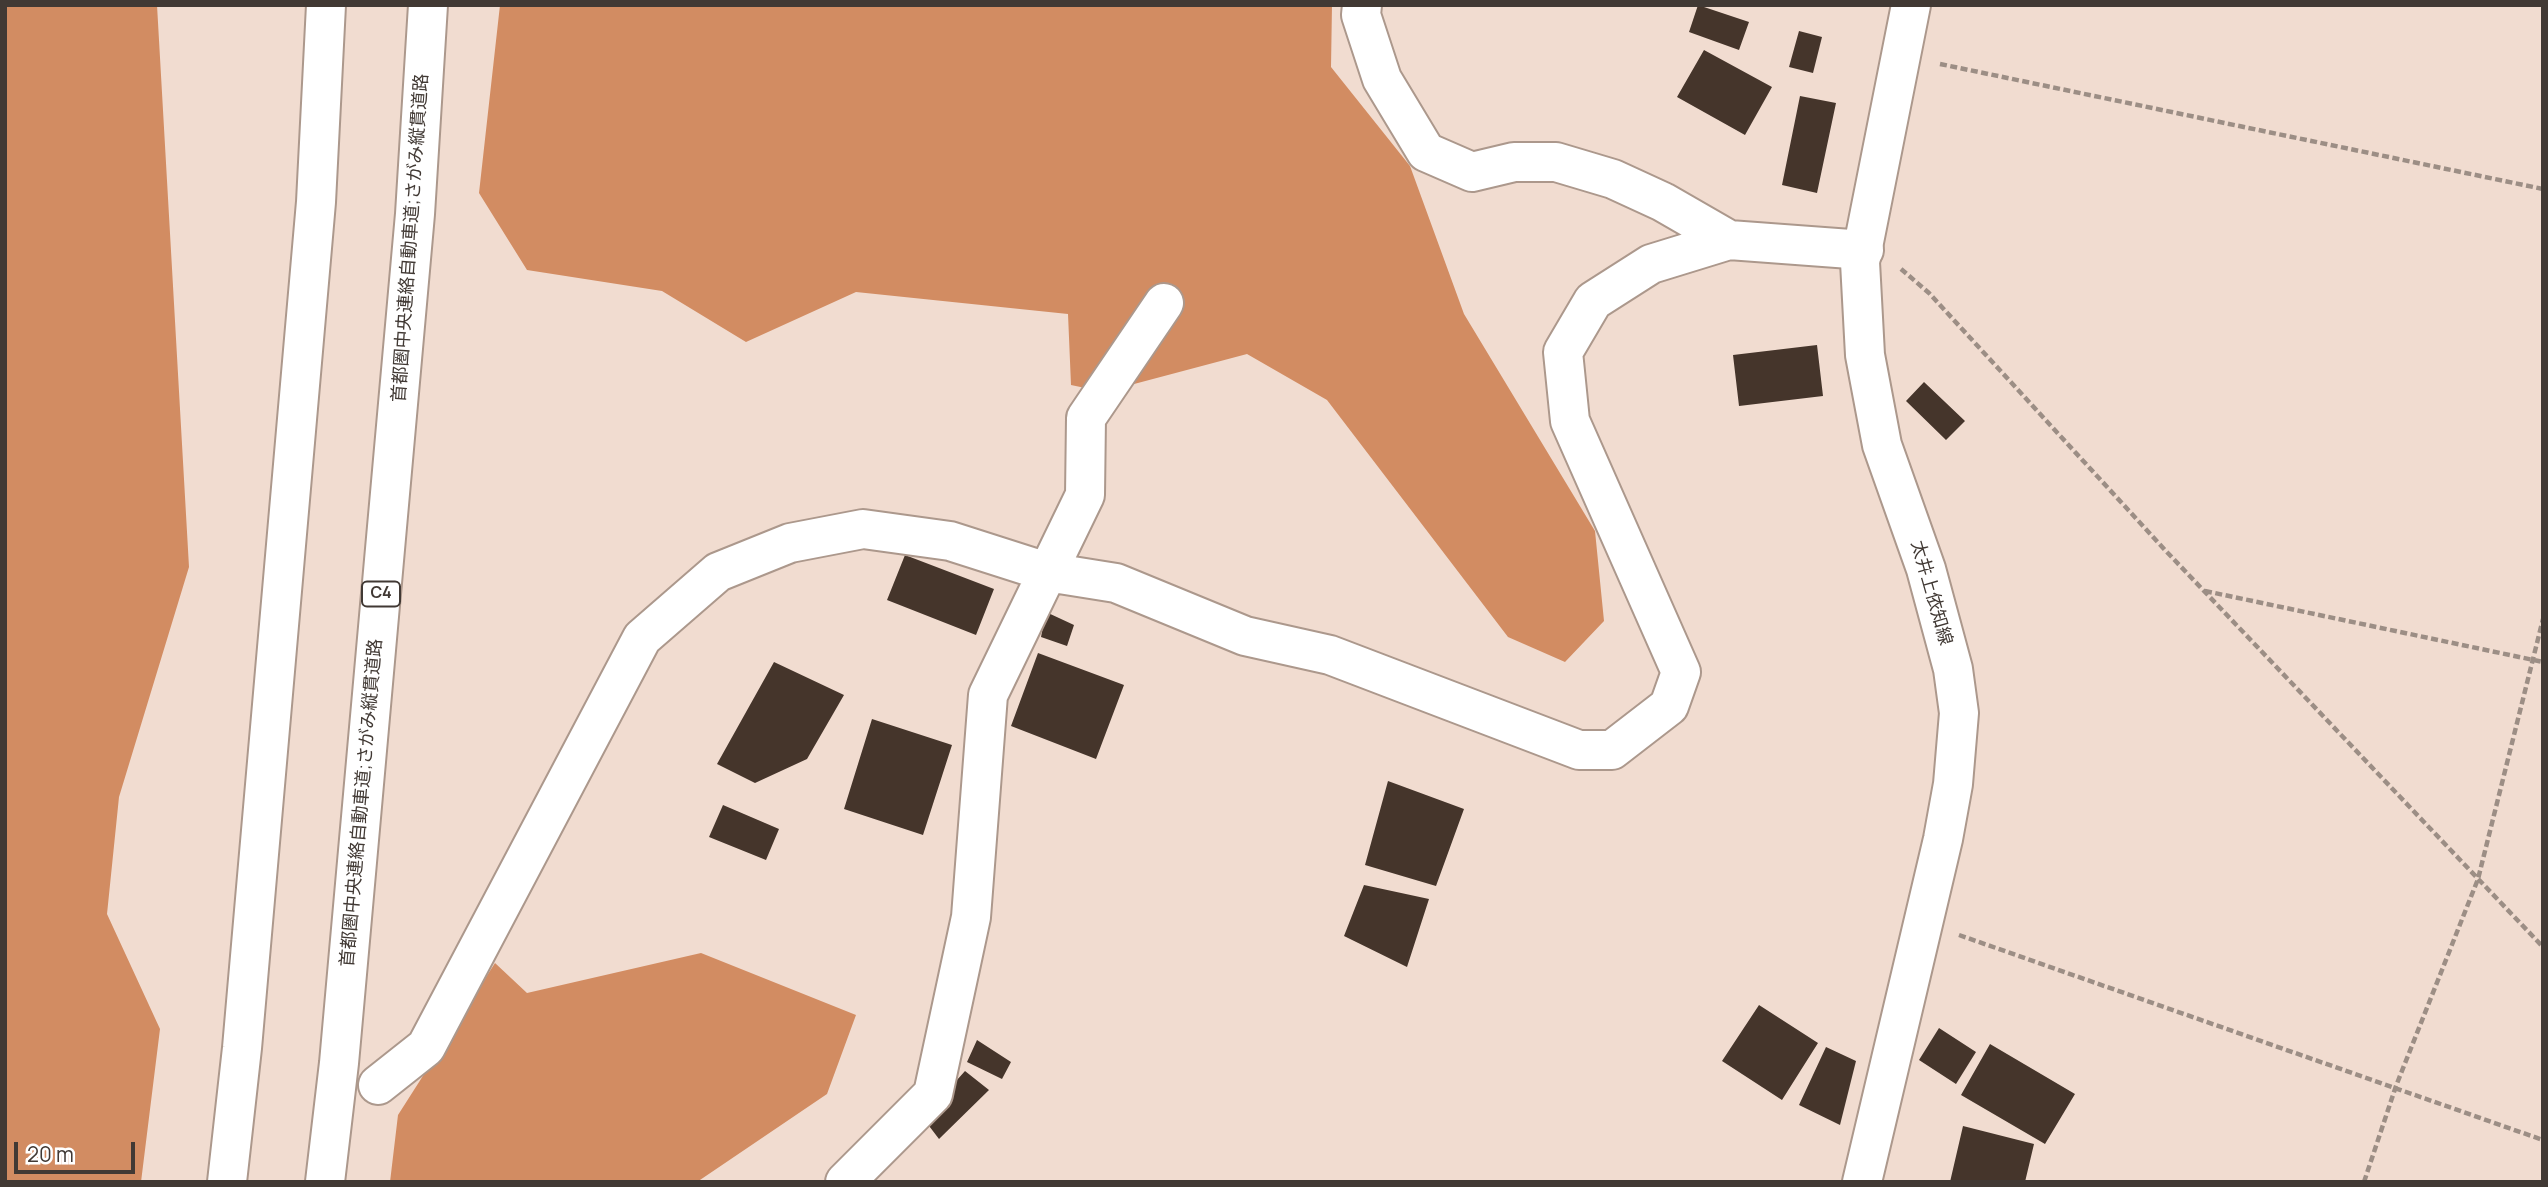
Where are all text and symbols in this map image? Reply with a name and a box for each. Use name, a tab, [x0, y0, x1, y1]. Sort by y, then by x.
street label: 首都圏中央連絡自動車道;さがみ縦貫道路	[389, 73, 433, 403]
street label: 太井上依知線	[1906, 538, 1956, 648]
road number: C4	[362, 582, 400, 607]
street label: 首都圏中央連絡自動車道;さがみ縦貫道路	[337, 638, 387, 968]
scale bar	[18, 1128, 138, 1172]
text: 20 m	[27, 1140, 74, 1168]

